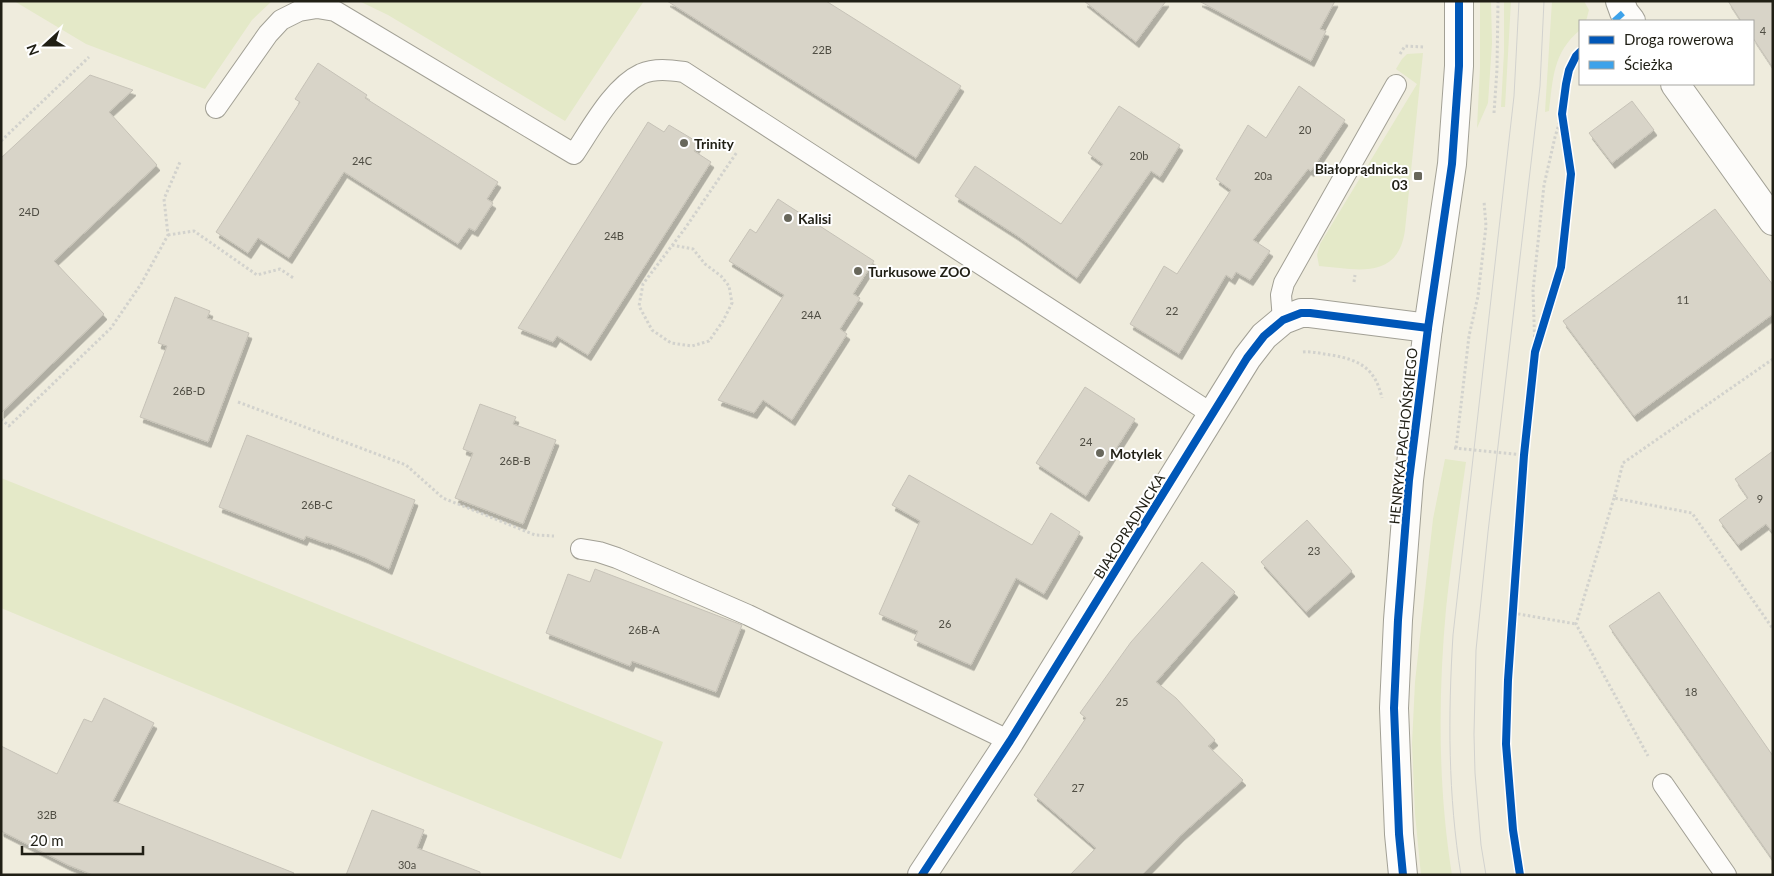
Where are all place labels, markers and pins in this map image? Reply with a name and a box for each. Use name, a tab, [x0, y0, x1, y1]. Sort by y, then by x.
place label: Trinity	[694, 135, 734, 152]
marker: Trinity	[678, 137, 690, 149]
place label: Białoprądnicka 03	[1315, 160, 1408, 193]
marker: Białoprądnicka 03	[1412, 170, 1424, 182]
place label: Kalisi	[798, 210, 831, 227]
marker: Kalisi	[782, 212, 794, 224]
place label: Turkusowe ZOO	[868, 263, 971, 280]
marker: Turkusowe ZOO	[852, 265, 864, 277]
place label: Motylek	[1110, 445, 1162, 462]
marker: Motylek	[1094, 447, 1106, 459]

